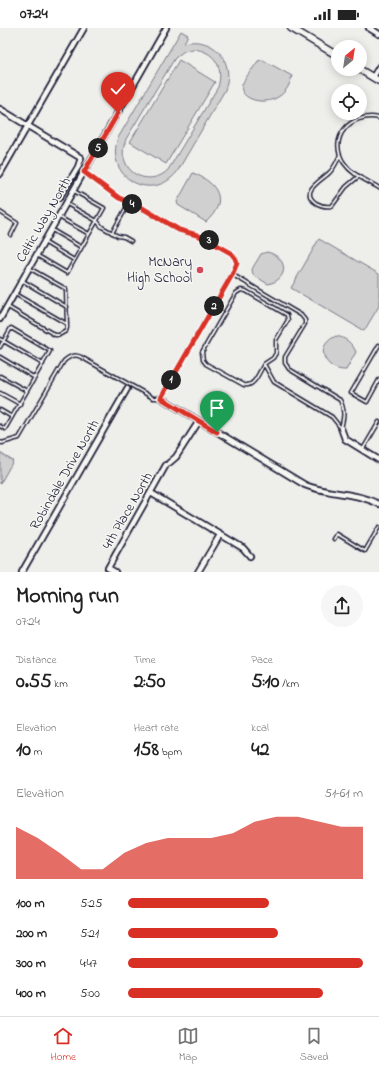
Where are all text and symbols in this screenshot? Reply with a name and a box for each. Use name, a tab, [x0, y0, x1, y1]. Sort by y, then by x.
text: 07:24	[20, 3, 48, 25]
north arrow	[331, 40, 367, 76]
map controls	[331, 40, 367, 120]
pin	[101, 72, 135, 113]
icon: check	[107, 78, 129, 100]
button: locate	[331, 84, 367, 120]
pin: 5	[88, 138, 108, 158]
text: 5	[95, 140, 101, 156]
street label: Celtic Way North	[11, 173, 78, 267]
pin: 4	[122, 194, 142, 214]
text: 4	[130, 196, 134, 212]
pin: 3	[199, 230, 219, 250]
text: 3	[207, 232, 211, 248]
place label: McNary High School	[127, 252, 192, 290]
marker: McNary High School	[195, 265, 205, 275]
pin: 2	[204, 296, 224, 316]
text: 2	[211, 298, 217, 314]
pin: 1	[161, 370, 181, 390]
text: 1	[169, 372, 173, 388]
pin	[200, 391, 234, 432]
icon: arrive	[206, 397, 228, 419]
street label: Robindale Drive North	[25, 416, 105, 534]
street label: 4th Place North	[97, 468, 159, 554]
text: Morning run	[16, 581, 119, 613]
button: share	[321, 585, 363, 627]
text: 07:24	[16, 612, 40, 631]
text: Distance	[16, 652, 57, 668]
text: Time	[134, 652, 155, 668]
text: Pace	[251, 652, 273, 668]
text: 0.55	[16, 668, 52, 697]
text: 2:50	[134, 668, 165, 697]
text: 5:10	[251, 668, 279, 697]
text: km	[52, 676, 68, 692]
text: /km	[279, 676, 299, 692]
text: Elevation	[16, 720, 56, 736]
text: Heart rate	[134, 720, 179, 736]
text: kcal	[251, 720, 269, 736]
text: 10	[16, 736, 31, 765]
text: 158	[134, 736, 159, 765]
text: 42	[251, 736, 270, 765]
text: m	[31, 744, 42, 760]
text: bpm	[159, 744, 182, 760]
text: Elevation	[16, 784, 64, 803]
text: 51–61 m	[324, 784, 363, 803]
text: 100 m	[16, 894, 45, 913]
text: 5:25	[80, 894, 102, 913]
text: 200 m	[16, 924, 47, 943]
text: 5:21	[80, 924, 99, 943]
text: 300 m	[16, 954, 46, 973]
text: 4:47	[80, 954, 97, 973]
text: 400 m	[16, 984, 46, 1003]
text: 5:00	[80, 984, 100, 1003]
tab: Home	[50, 1025, 76, 1065]
tab: Map	[177, 1025, 199, 1065]
tab: Saved	[300, 1025, 329, 1065]

